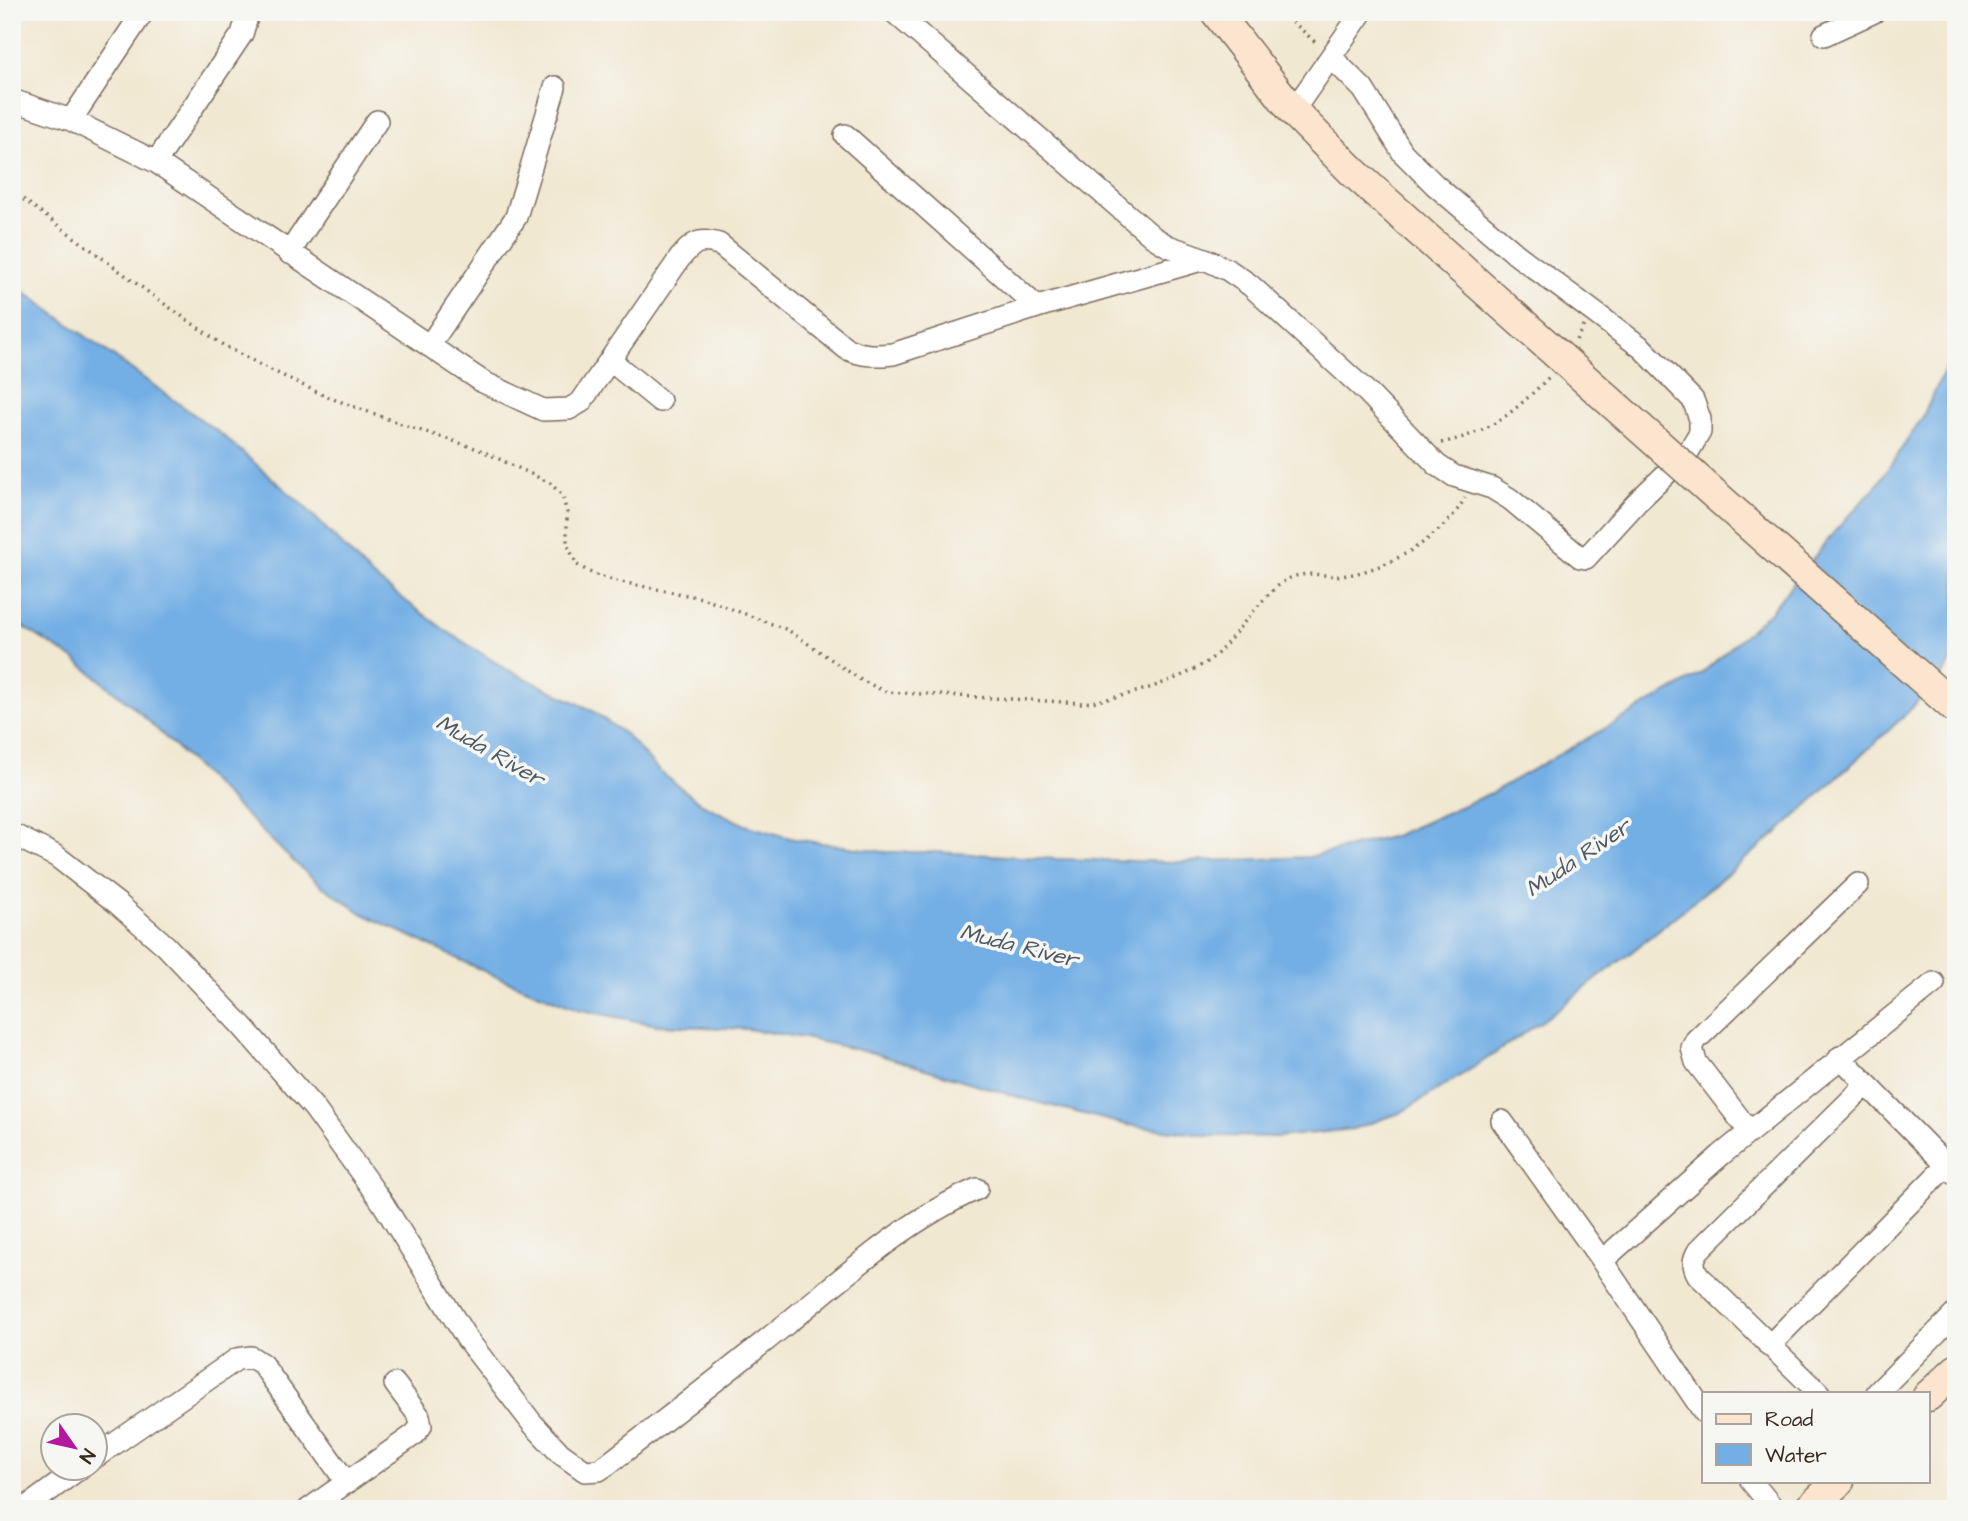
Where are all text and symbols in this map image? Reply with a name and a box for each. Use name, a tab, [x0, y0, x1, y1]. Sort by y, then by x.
water label: Muda River	[430, 707, 552, 796]
water label: Muda River	[1519, 810, 1639, 905]
water label: Muda River	[957, 916, 1083, 977]
legend	[1702, 1392, 1930, 1482]
text: Road	[1765, 1405, 1813, 1434]
north arrow	[38, 1412, 108, 1482]
text: Water	[1765, 1441, 1827, 1470]
text: N	[72, 1443, 101, 1468]

